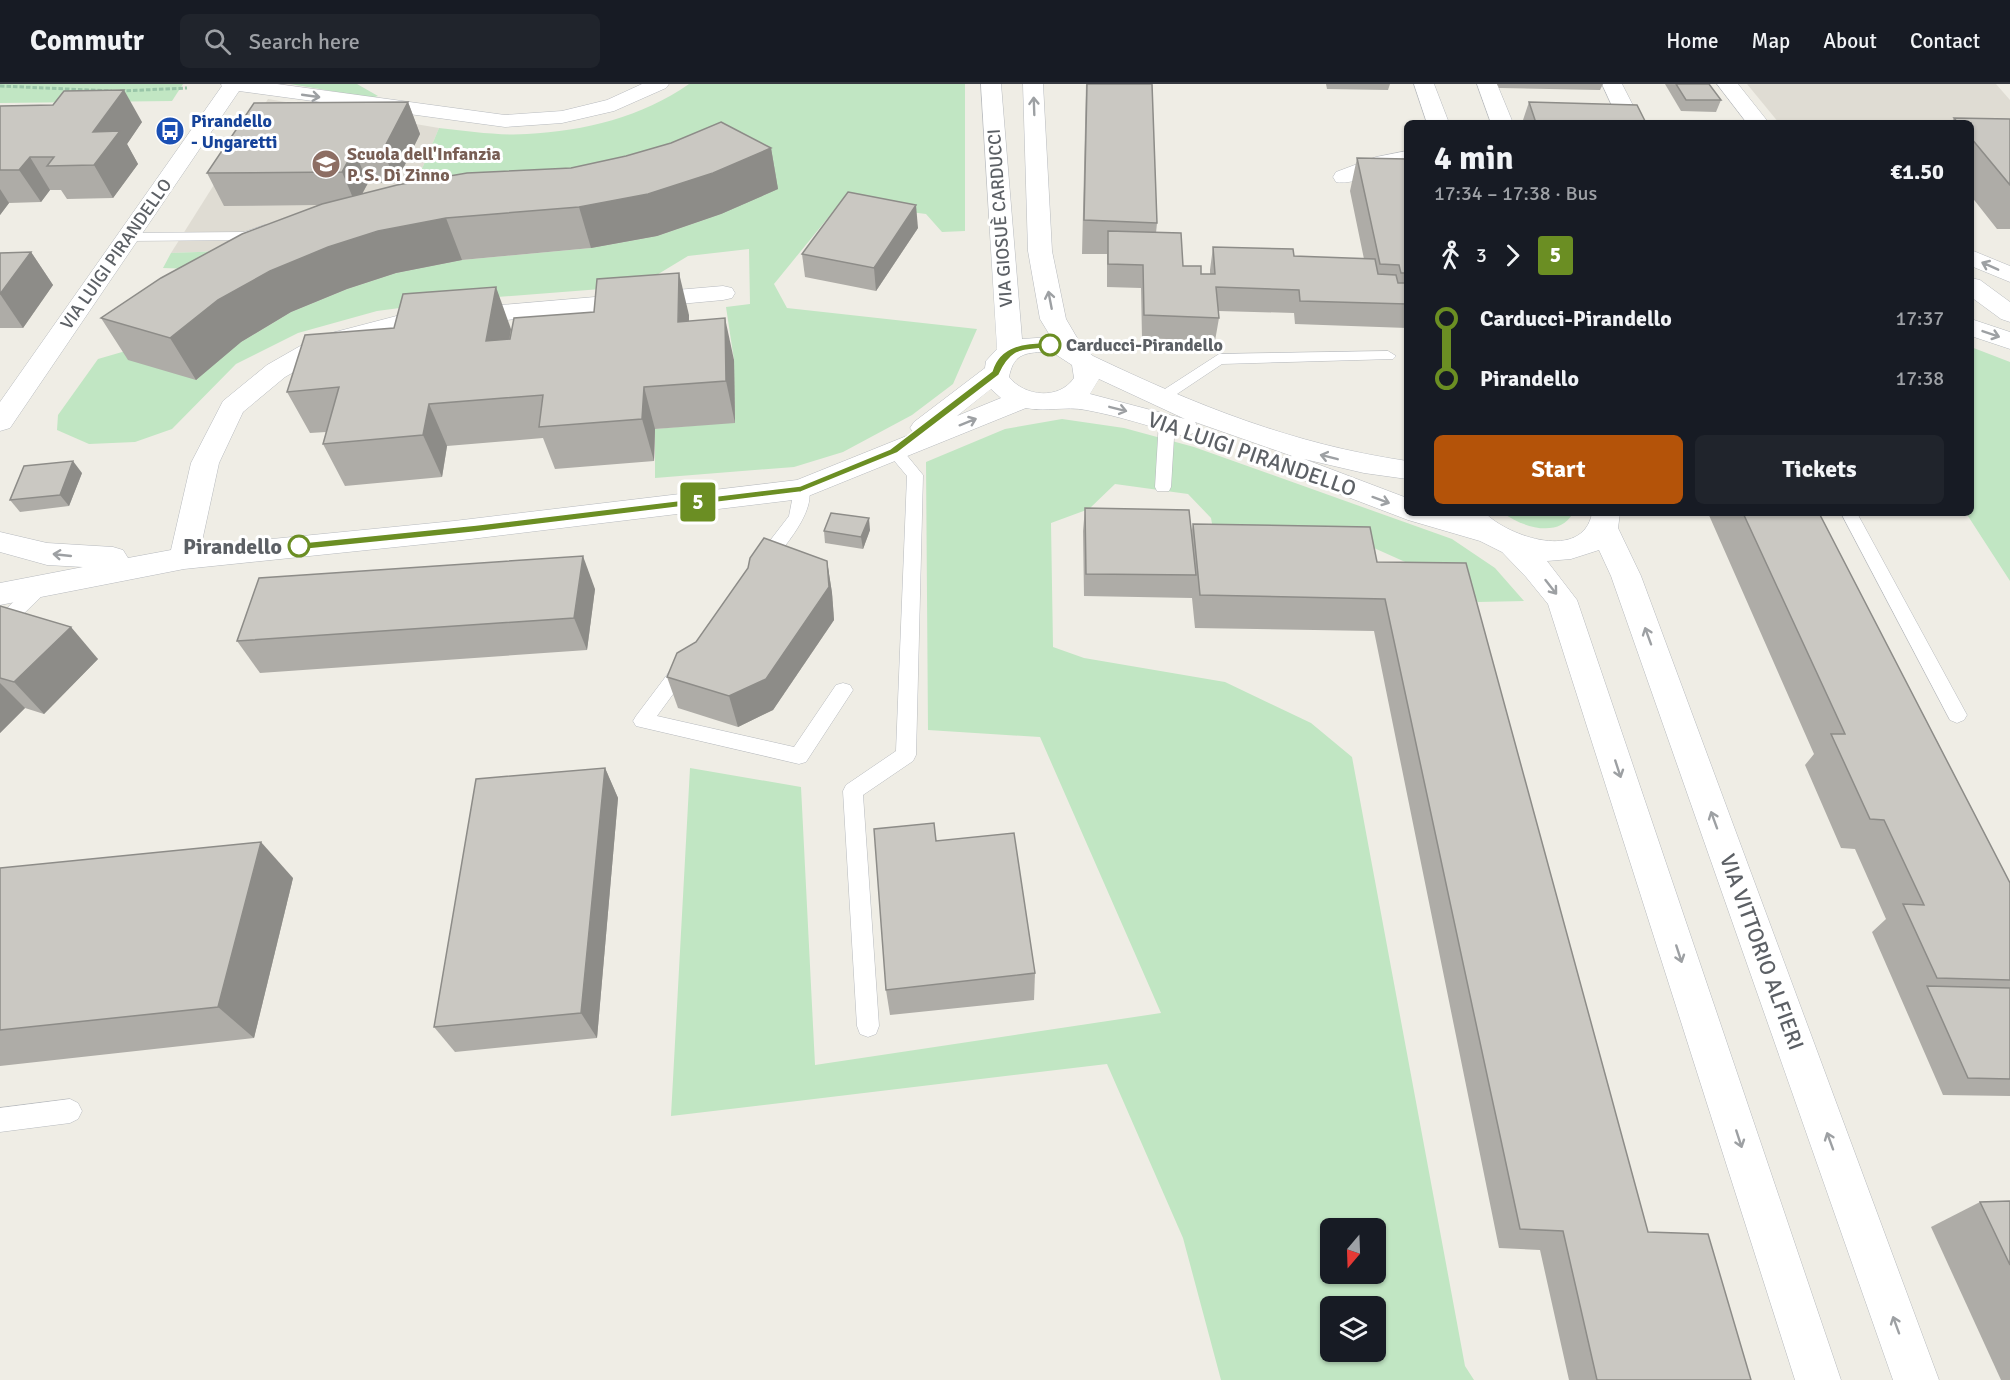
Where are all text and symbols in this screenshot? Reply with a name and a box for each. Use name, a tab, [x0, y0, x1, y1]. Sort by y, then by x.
search box	[180, 14, 600, 68]
text: Commutr	[30, 24, 144, 58]
icon: search	[201, 25, 234, 58]
text: Search here	[249, 28, 360, 55]
text: Home	[1666, 28, 1719, 54]
text: Map	[1752, 28, 1790, 54]
text: About	[1823, 28, 1877, 54]
text: Contact	[1910, 28, 1980, 54]
one-way arrow	[301, 91, 321, 102]
one-way arrow	[1029, 97, 1040, 117]
place label: Pirandello - Ungaretti	[191, 110, 277, 153]
bus stop icon: Pirandello - Ungaretti	[154, 115, 186, 147]
street label: VIA GIOSUÈ CARDUCCI	[983, 128, 1017, 308]
text: 4 min	[1434, 138, 1514, 179]
place label: Scuola dell'Infanzia P. S. Di Zinno	[347, 143, 501, 186]
school or university icon: Scuola dell'Infanzia P. S. Di Zinno	[310, 148, 342, 180]
text: €1.50	[1890, 158, 1944, 185]
street label: VIA LUIGI PIRANDELLO	[56, 174, 176, 334]
text: 17:34 – 17:38 · Bus	[1434, 181, 1597, 206]
icon: walk	[1434, 239, 1467, 272]
icon: forward	[1496, 239, 1529, 272]
text: 5	[1550, 242, 1561, 268]
text: 3	[1476, 243, 1487, 268]
one-way arrow	[1982, 259, 2000, 271]
one-way arrow	[1044, 291, 1055, 311]
text: Carducci-Pirandello	[1480, 305, 1672, 332]
text: 17:37	[1895, 306, 1944, 331]
one-way arrow	[1981, 329, 1999, 340]
marker: Carducci-Pirandello	[1039, 334, 1061, 356]
place label: Carducci-Pirandello	[1066, 334, 1223, 356]
text: Pirandello	[1480, 365, 1579, 392]
text: 17:38	[1895, 366, 1944, 391]
one-way arrow	[1108, 404, 1127, 416]
street label: VIA LUIGI PIRANDELLO	[1144, 406, 1360, 502]
one-way arrow	[958, 416, 976, 427]
button: Start	[1434, 435, 1683, 504]
button: Tickets	[1695, 435, 1944, 504]
one-way arrow	[1320, 451, 1339, 463]
line badge: 5	[678, 482, 718, 522]
text: 5	[692, 489, 704, 515]
one-way arrow	[1371, 495, 1390, 506]
place label: Pirandello	[183, 533, 282, 560]
marker: Pirandello	[288, 535, 310, 557]
one-way arrow	[53, 549, 73, 560]
one-way arrow	[1545, 578, 1558, 594]
one-way arrow	[1642, 627, 1653, 646]
one-way arrow	[1613, 759, 1624, 778]
one-way arrow	[1708, 811, 1719, 830]
street label: VIA VITTORIO ALFIERI	[1714, 850, 1810, 1054]
one-way arrow	[1674, 944, 1685, 963]
one-way arrow	[1735, 1129, 1746, 1148]
one-way arrow	[1824, 1133, 1835, 1151]
north arrow	[1320, 1218, 1386, 1284]
map controls	[1320, 1218, 1386, 1362]
button: layers	[1320, 1296, 1386, 1362]
one-way arrow	[1890, 1316, 1901, 1335]

